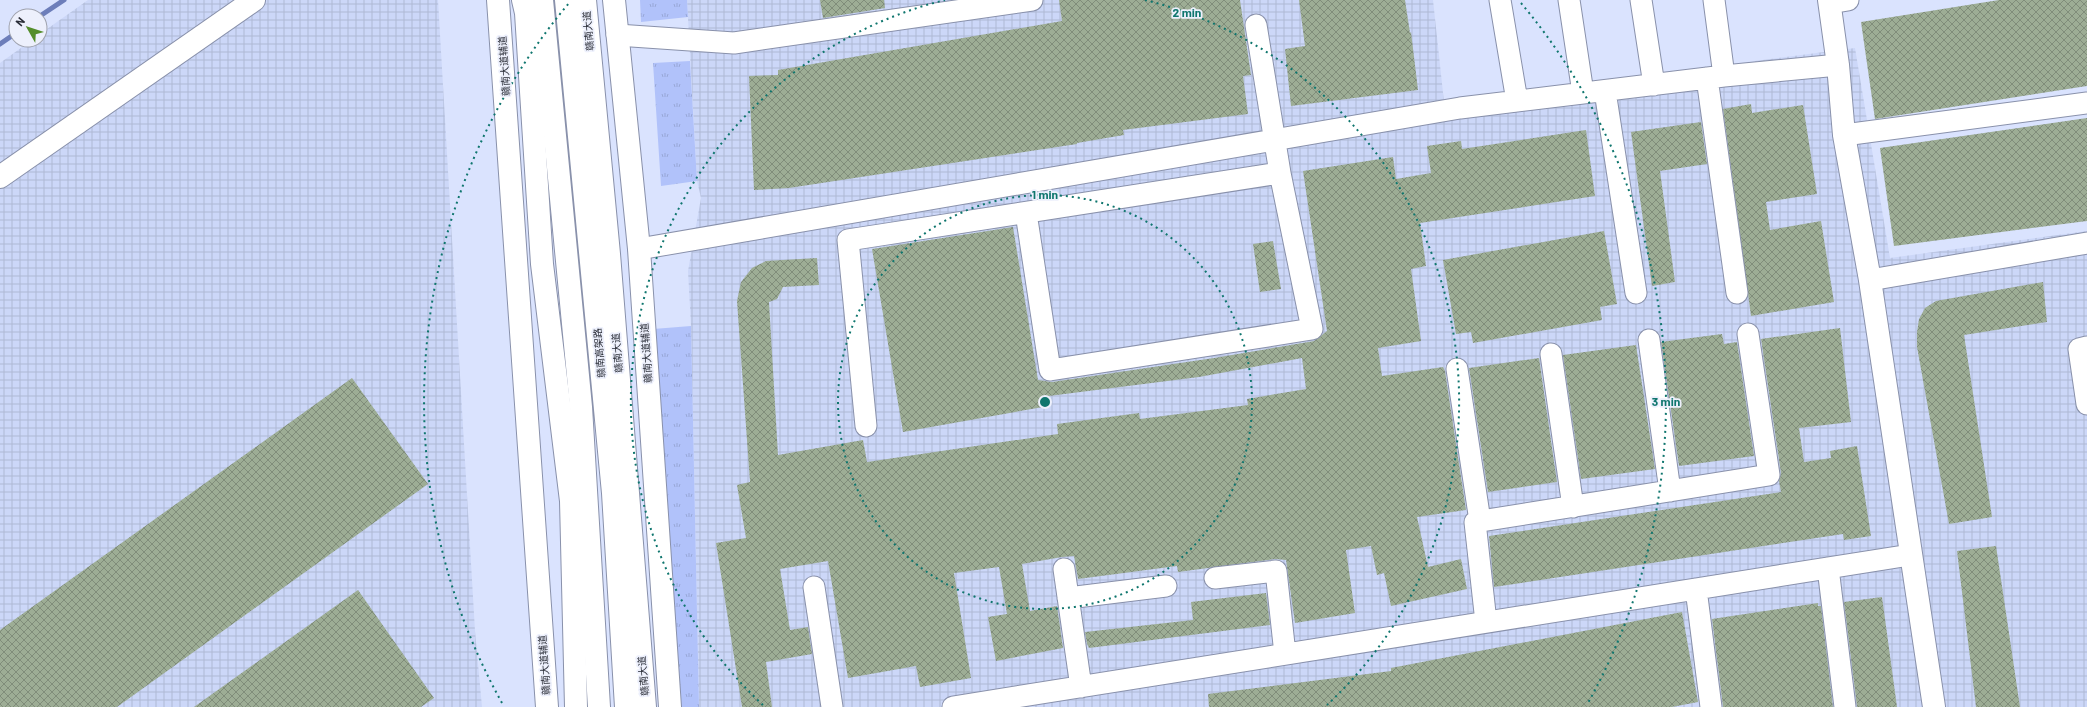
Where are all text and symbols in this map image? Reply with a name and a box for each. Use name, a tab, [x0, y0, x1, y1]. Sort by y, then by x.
text: 2 min	[1173, 5, 1201, 19]
north arrow	[8, 8, 48, 48]
street label: 赣南大道	[580, 11, 596, 51]
text: N	[12, 14, 27, 28]
street label: 赣南大道辅道	[496, 36, 512, 96]
text: 1 min	[1032, 187, 1058, 201]
street label: 赣南大道辅道	[638, 323, 654, 383]
street label: 赣南高架路	[591, 328, 607, 378]
street label: 赣南大道	[609, 333, 625, 373]
text: 3 min	[1652, 394, 1680, 408]
centre of rings	[1038, 395, 1052, 409]
street label: 赣南大道辅道	[536, 635, 552, 695]
street label: 赣南大道	[635, 656, 651, 696]

